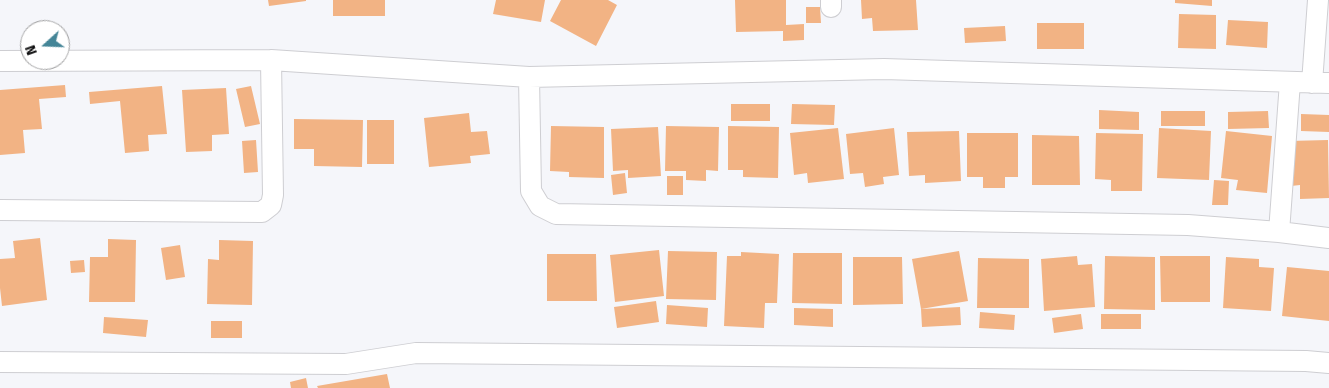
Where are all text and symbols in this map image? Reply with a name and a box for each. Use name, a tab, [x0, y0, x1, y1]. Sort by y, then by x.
north arrow	[20, 20, 70, 70]
text: N	[22, 43, 41, 57]

